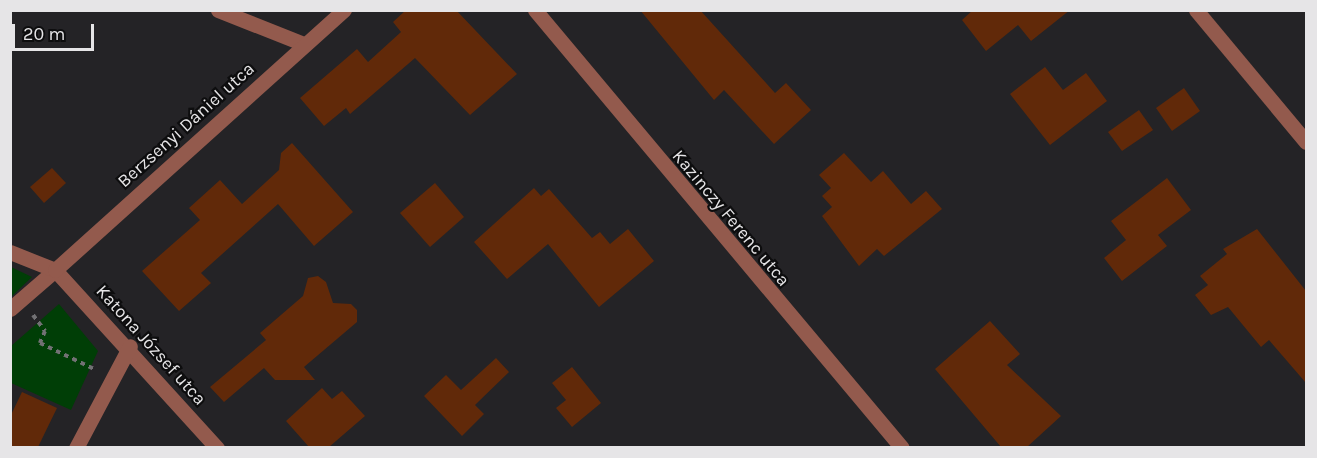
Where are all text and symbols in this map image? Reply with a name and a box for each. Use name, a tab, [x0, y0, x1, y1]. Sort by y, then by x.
scale bar	[15, 12, 98, 50]
text: 20 m	[23, 23, 65, 45]
street label: Berzsenyi Dániel utca	[113, 58, 259, 192]
street label: Kazinczy Ferenc utca	[668, 145, 794, 291]
street label: Katona József utca	[91, 280, 211, 410]

